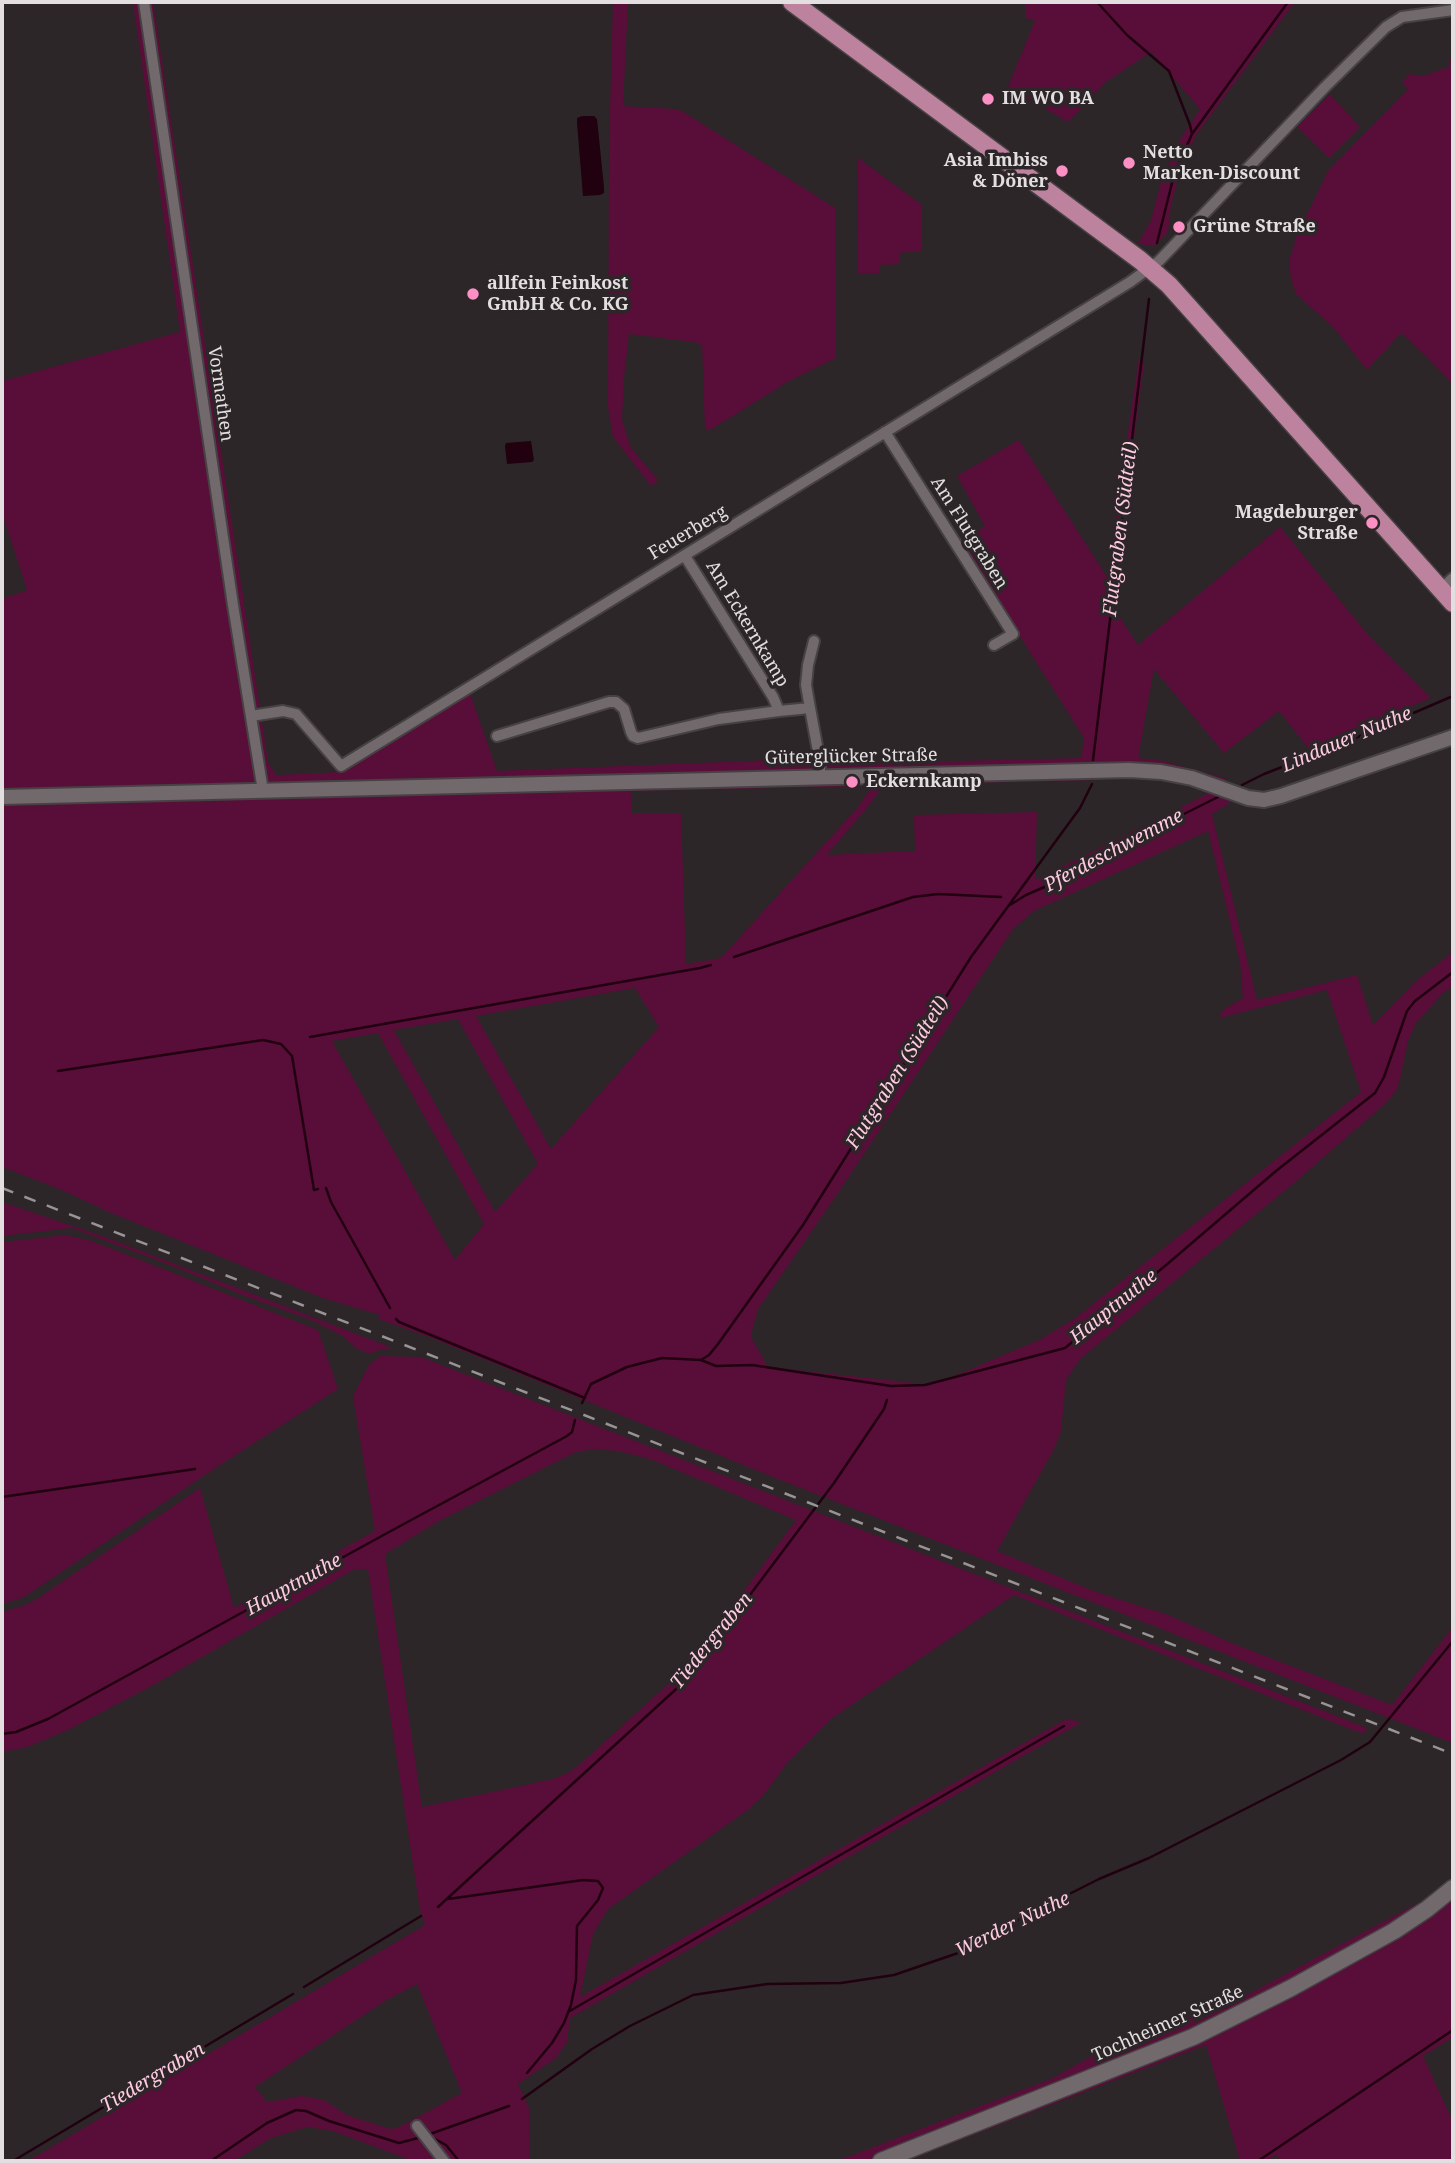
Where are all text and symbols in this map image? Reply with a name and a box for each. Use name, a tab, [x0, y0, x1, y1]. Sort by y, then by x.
place label: IM WO BA	[1002, 88, 1094, 110]
marker: IM WO BA	[980, 91, 996, 107]
place label: Netto Marken-Discount	[1143, 142, 1300, 184]
place label: Asia Imbiss & Döner	[944, 150, 1048, 192]
marker: Netto Marken-Discount	[1121, 155, 1137, 171]
marker: Asia Imbiss & Döner	[1054, 163, 1070, 179]
place label: Grüne Straße	[1193, 216, 1316, 238]
marker: Grüne Straße	[1171, 219, 1187, 235]
place label: allfein Feinkost GmbH & Co. KG	[487, 273, 629, 316]
marker: allfein Feinkost GmbH & Co. KG	[465, 286, 481, 302]
street label: Vormathen	[203, 345, 237, 443]
water label: Flutgraben (Südteil)	[1099, 440, 1143, 618]
street label: Am Flutgraben	[926, 473, 1012, 593]
street label: Feuerberg	[645, 501, 731, 565]
place label: Magdeburger Straße	[1235, 502, 1358, 544]
marker: Magdeburger Straße	[1364, 515, 1380, 531]
street label: Am Eckernkamp	[701, 557, 793, 691]
water label: Lindauer Nuthe	[1278, 702, 1416, 778]
street label: Güterglücker Straße	[764, 745, 938, 769]
place label: Eckernkamp	[866, 771, 982, 793]
marker: Eckernkamp	[844, 774, 860, 790]
water label: Pferdeschwemme	[1041, 805, 1187, 897]
water label: Flutgraben (Südteil)	[842, 993, 954, 1153]
water label: Hauptnuthe	[1066, 1265, 1162, 1349]
water label: Hauptnuthe	[242, 1549, 346, 1621]
water label: Tiedergraben	[666, 1588, 758, 1694]
water label: Werder Nuthe	[952, 1887, 1074, 1963]
street label: Tochheimer Straße	[1089, 1981, 1247, 2067]
water label: Tiedergraben	[97, 2038, 209, 2118]

